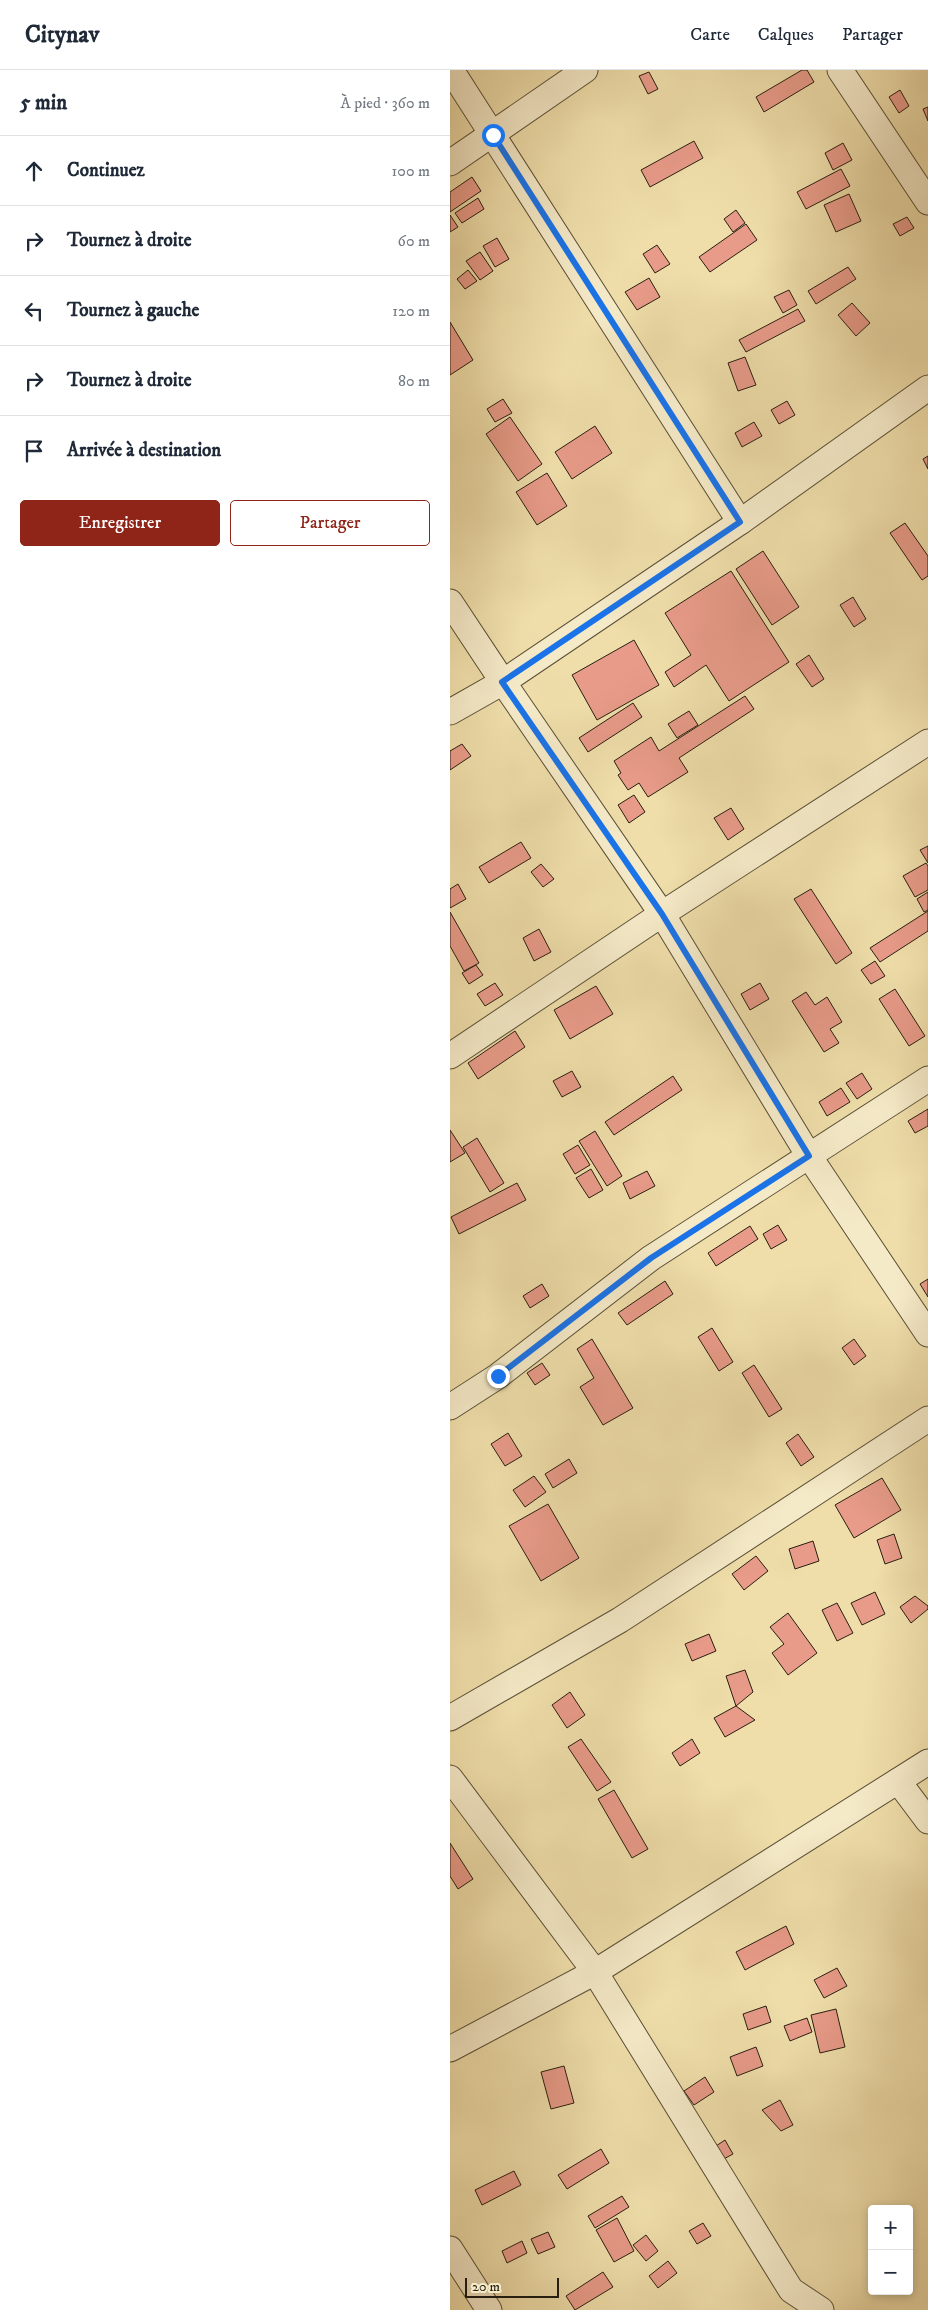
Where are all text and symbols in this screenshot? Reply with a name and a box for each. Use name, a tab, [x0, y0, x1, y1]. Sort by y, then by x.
text: Citynav	[25, 20, 99, 50]
text: Carte	[690, 24, 730, 46]
text: Calques	[758, 24, 814, 46]
text: Partager	[842, 24, 903, 46]
text: 5 min	[20, 90, 67, 116]
text: À pied · 360 m	[341, 93, 430, 113]
route start	[482, 124, 505, 147]
icon: ahead	[20, 157, 48, 185]
text: Continuez	[67, 159, 145, 182]
text: 100 m	[392, 161, 430, 181]
icon: right	[20, 227, 48, 255]
text: Tournez à droite	[67, 229, 192, 252]
text: 60 m	[398, 231, 430, 251]
icon: left	[20, 297, 48, 325]
text: Tournez à gauche	[67, 299, 199, 322]
text: 120 m	[392, 301, 430, 321]
icon: right	[20, 367, 48, 395]
text: Tournez à droite	[67, 369, 192, 392]
text: 80 m	[398, 371, 430, 391]
icon: arrive	[20, 437, 48, 465]
text: Arrivée à destination	[67, 439, 221, 462]
button: Enregistrer	[20, 500, 220, 546]
button: Partager	[230, 500, 430, 546]
route end	[487, 1365, 510, 1388]
map controls	[868, 2205, 913, 2295]
button: +	[868, 2205, 913, 2250]
button: −	[868, 2250, 913, 2295]
scale bar	[465, 2275, 559, 2298]
text: 20 m	[472, 2278, 500, 2296]

